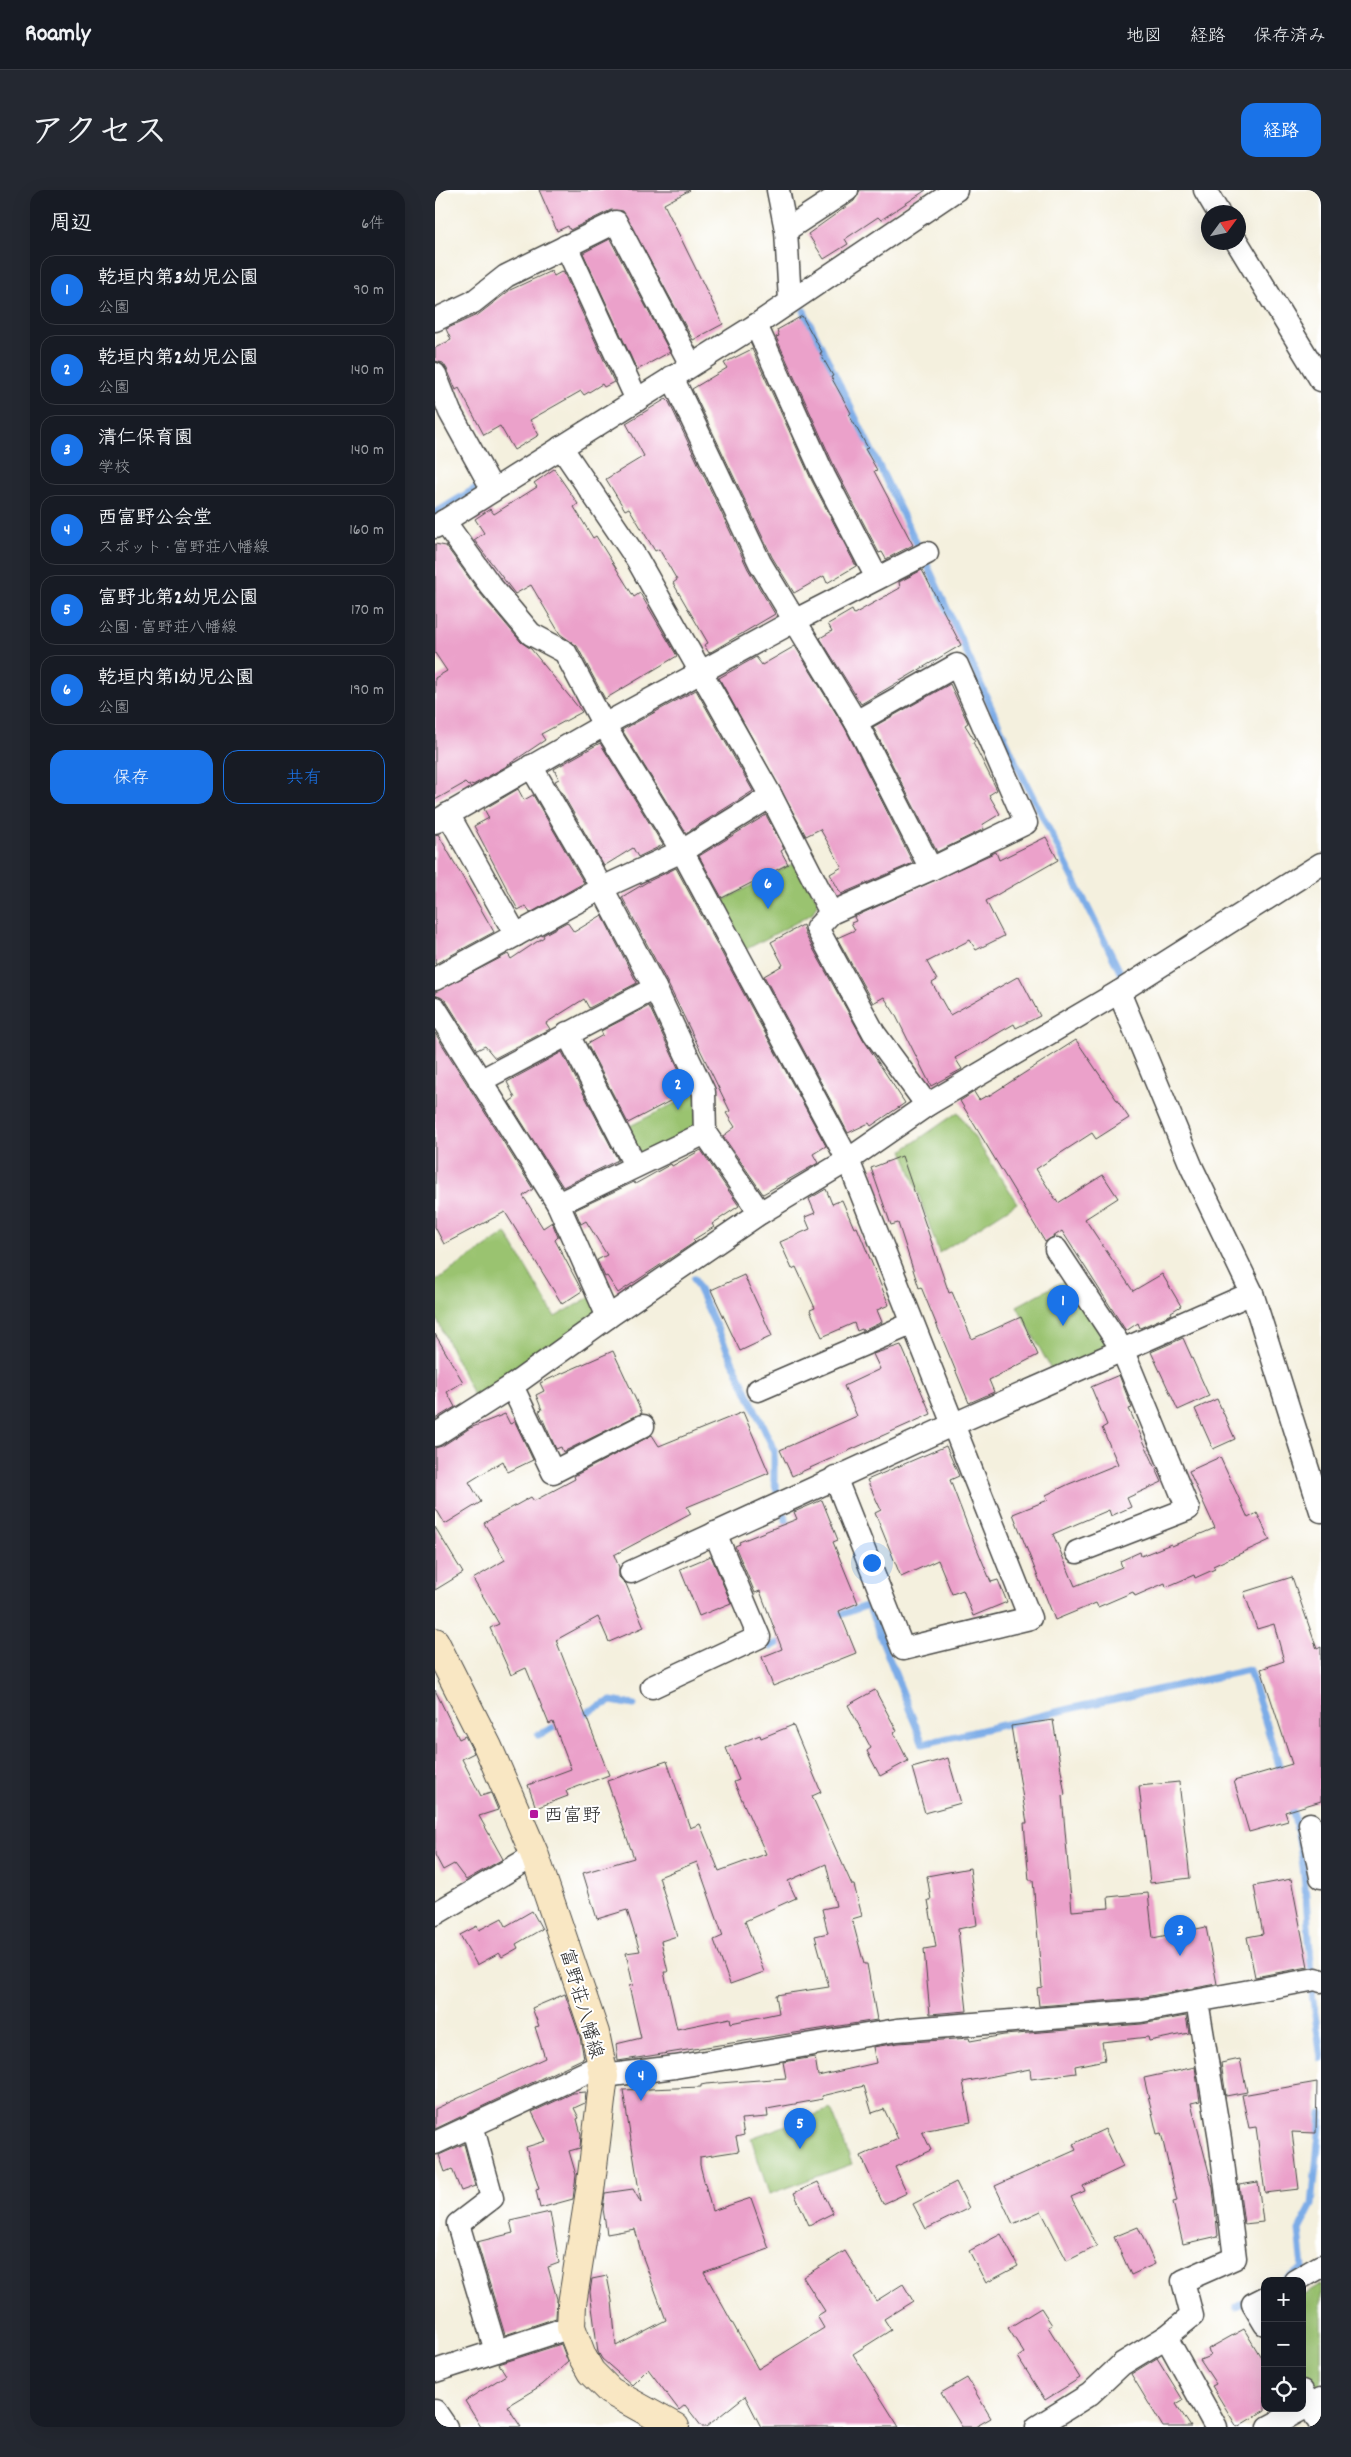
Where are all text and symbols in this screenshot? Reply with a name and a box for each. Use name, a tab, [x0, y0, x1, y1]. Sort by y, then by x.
text: Roamly	[25, 18, 91, 52]
text: 地図	[1126, 25, 1162, 50]
text: 経路	[1190, 25, 1226, 50]
text: 保存済み	[1254, 25, 1326, 50]
button: 経路	[1241, 103, 1321, 157]
text: アクセス	[30, 110, 168, 160]
north arrow	[1201, 205, 1246, 250]
text: 周辺	[50, 210, 92, 240]
text: 6件	[361, 213, 385, 236]
text: 乾垣内第3幼児公園	[98, 266, 258, 293]
text: 1	[65, 279, 69, 302]
text: 90 m	[353, 279, 384, 302]
text: 公園	[98, 297, 130, 320]
text: 乾垣内第2幼児公園	[98, 346, 258, 373]
text: 2	[64, 359, 71, 382]
text: 140 m	[350, 359, 384, 382]
text: 公園	[98, 377, 130, 400]
text: 清仁保育園	[98, 426, 193, 453]
text: 3	[63, 439, 71, 462]
text: 140 m	[350, 439, 384, 462]
text: 学校	[98, 457, 130, 480]
text: 西富野公会堂	[98, 506, 212, 533]
text: 4	[64, 519, 70, 542]
text: 160 m	[349, 519, 384, 542]
text: スポット · 富野荘八幡線	[98, 537, 269, 560]
text: 富野北第2幼児公園	[98, 586, 258, 613]
text: 5	[63, 599, 71, 622]
text: 170 m	[351, 599, 384, 622]
text: 公園 · 富野荘八幡線	[98, 617, 237, 640]
text: 乾垣内第1幼児公園	[98, 666, 254, 693]
text: 6	[63, 679, 71, 702]
text: 190 m	[350, 679, 384, 702]
text: 公園	[98, 697, 130, 720]
button: 保存	[50, 750, 213, 804]
button: 共有	[223, 750, 385, 804]
pin: 6	[752, 868, 784, 909]
pin: 2	[662, 1069, 694, 1110]
pin: 1	[1047, 1285, 1079, 1326]
your location	[859, 1550, 885, 1576]
place label: 西富野	[544, 1804, 601, 1831]
marker: 西富野	[528, 1808, 540, 1820]
pin: 3	[1164, 1915, 1196, 1956]
street label: 富野荘八幡線	[551, 1945, 608, 2062]
pin: 4	[625, 2060, 657, 2101]
pin: 5	[784, 2108, 816, 2149]
map controls	[1261, 2277, 1306, 2412]
button: +	[1261, 2277, 1306, 2322]
button: −	[1261, 2322, 1306, 2367]
button: locate	[1261, 2367, 1306, 2412]

